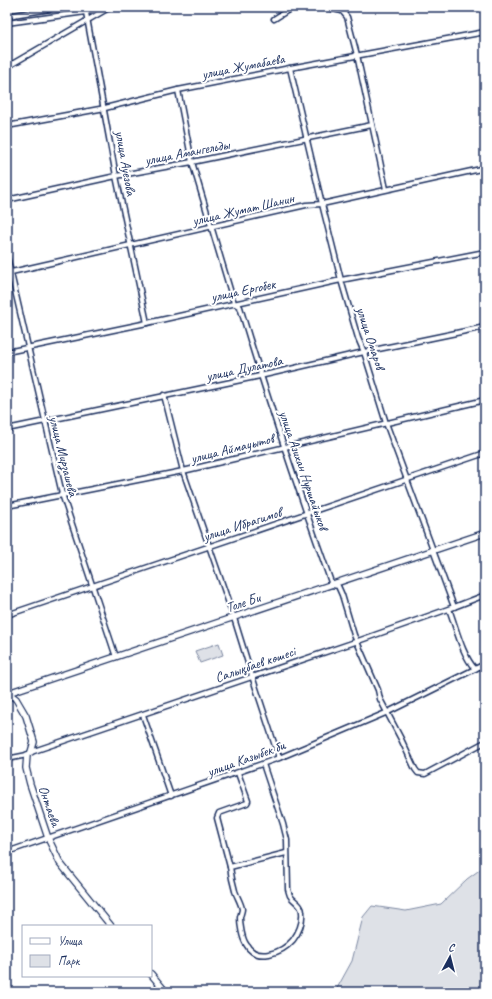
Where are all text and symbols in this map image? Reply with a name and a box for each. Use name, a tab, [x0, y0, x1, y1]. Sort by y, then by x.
street label: улица Жумабаева	[199, 50, 287, 83]
street label: улица Ауезова	[111, 128, 140, 198]
street label: улица Амангельды	[142, 136, 232, 169]
street label: улица Жумат Шанин	[190, 189, 297, 230]
street label: улица Ергобек	[208, 275, 278, 306]
street label: улица Омаров	[352, 304, 390, 374]
street label: улица Дулатова	[204, 352, 285, 385]
street label: улица Азихан Нуршайыков	[275, 407, 333, 535]
street label: улица Мирзашева	[45, 413, 82, 499]
street label: улица Аймауытов	[188, 429, 278, 467]
street label: улица Ибрагимов	[200, 503, 287, 545]
street label: Толе Би	[224, 588, 264, 616]
street label: Салықбаев көшесі	[213, 642, 300, 686]
street label: улица Казыбек би	[204, 736, 288, 781]
street label: Онтаева	[35, 784, 65, 830]
legend	[22, 925, 152, 977]
text: Улица	[58, 933, 83, 949]
north arrow	[430, 937, 470, 977]
text: С	[448, 940, 456, 955]
text: Парк	[58, 953, 81, 969]

